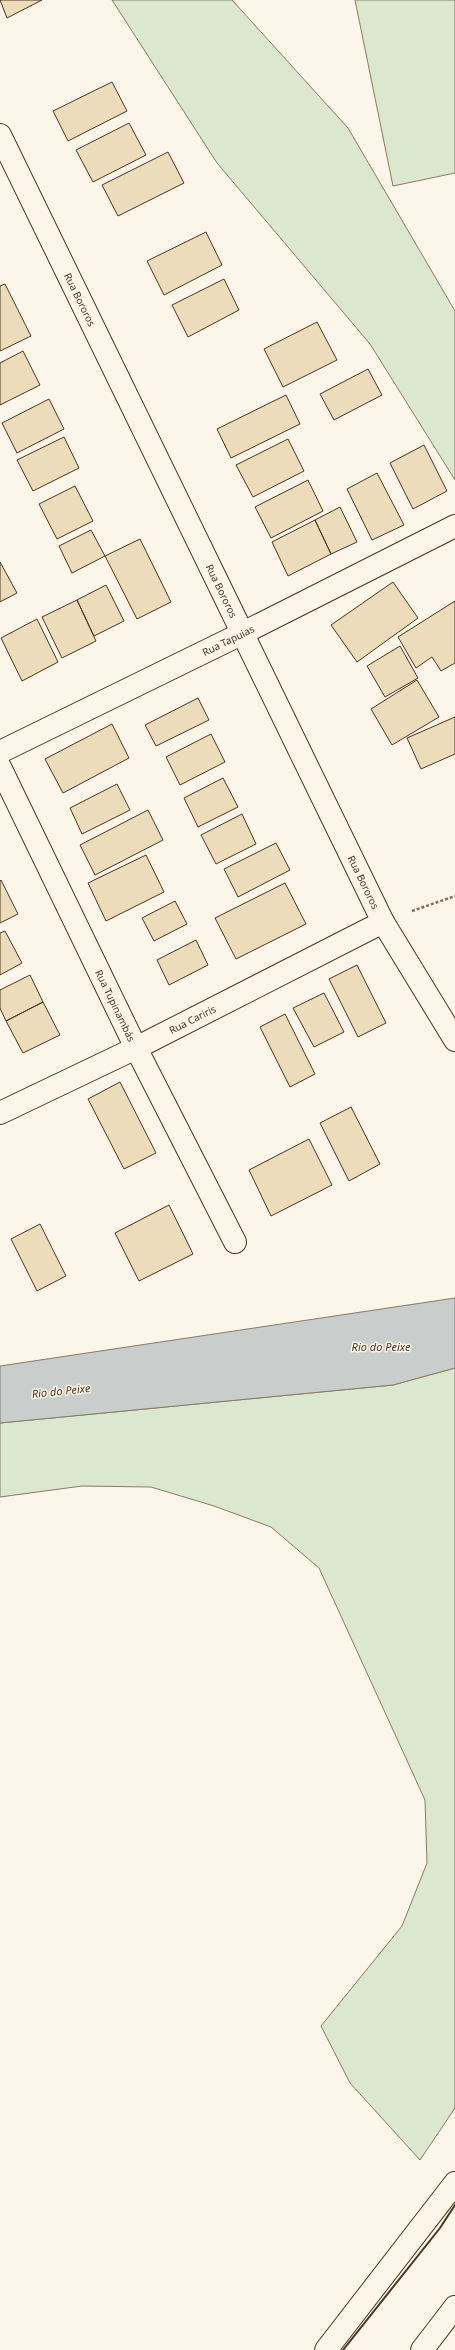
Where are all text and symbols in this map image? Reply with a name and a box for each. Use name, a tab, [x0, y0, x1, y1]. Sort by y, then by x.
street label: Rua Bororos	[61, 270, 99, 329]
street label: Rua Bororos	[203, 562, 241, 620]
street label: Rua Tapuias	[200, 621, 257, 659]
street label: Rua Bororos	[345, 853, 383, 912]
street label: Rua Tupinambás	[92, 967, 139, 1044]
street label: Rua Cariris	[167, 1001, 218, 1037]
water label: Rio do Peixe	[352, 1339, 411, 1354]
water label: Rio do Peixe	[31, 1380, 91, 1401]

